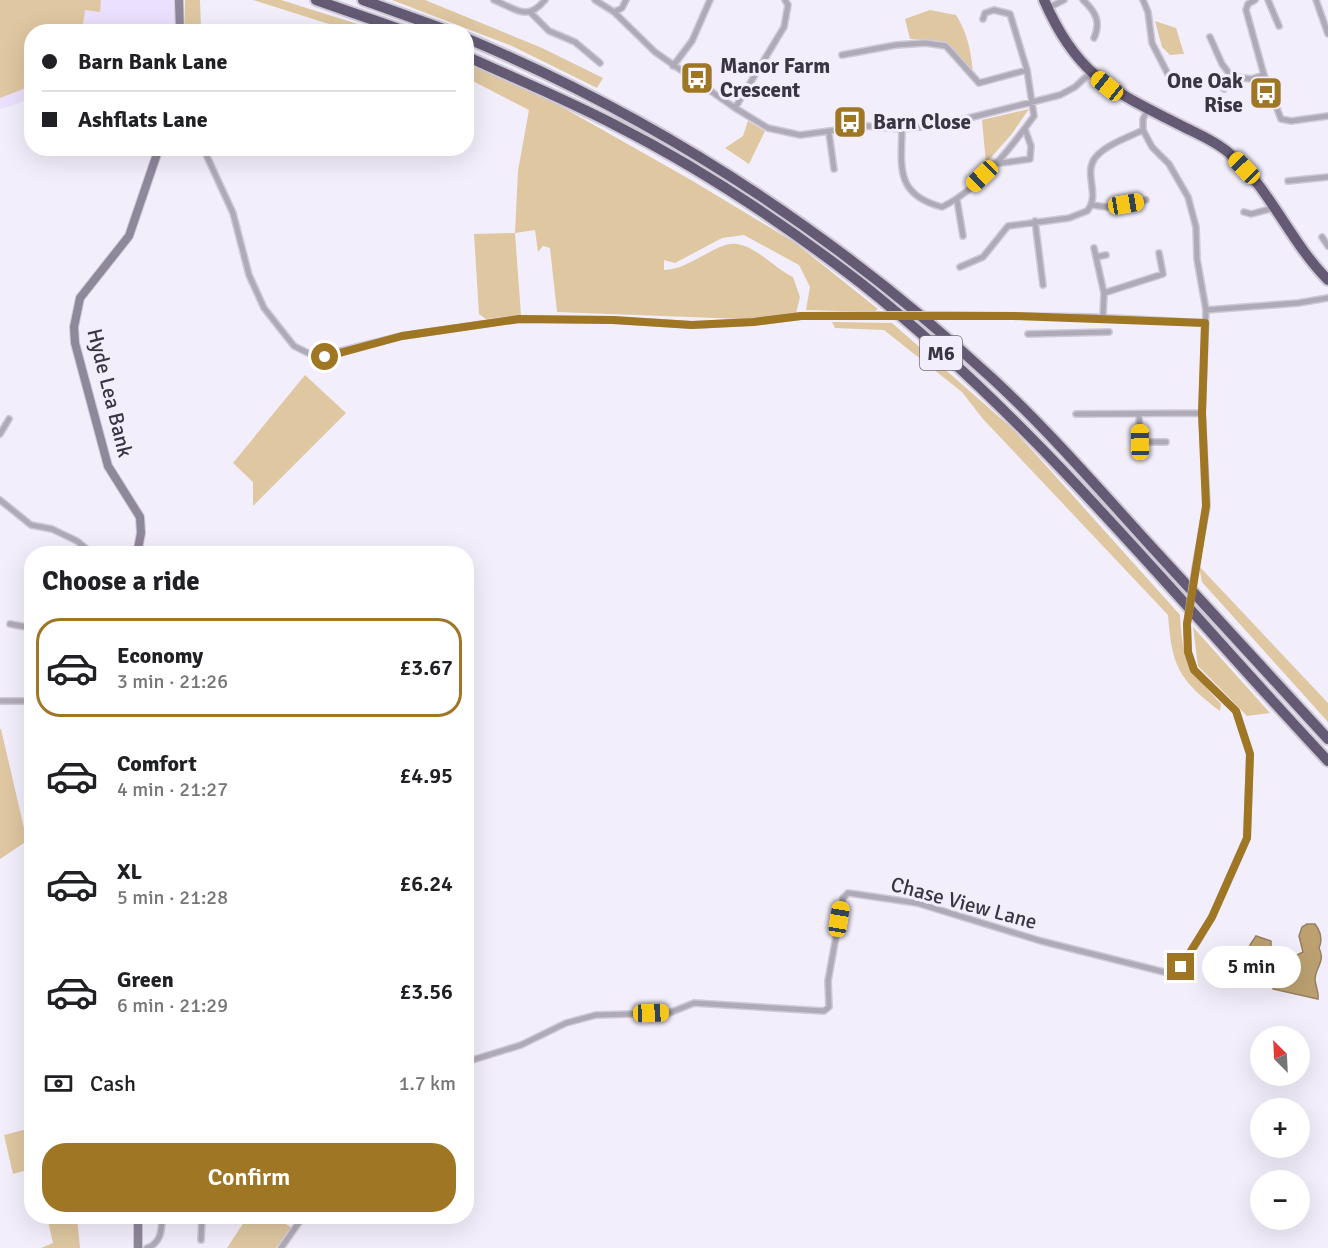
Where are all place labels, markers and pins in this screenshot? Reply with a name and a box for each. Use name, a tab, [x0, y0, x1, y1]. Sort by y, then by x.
place label: Manor Farm Crescent	[720, 53, 830, 103]
bus stop icon: Manor Farm Crescent	[679, 60, 715, 96]
place label: One Oak Rise	[1167, 68, 1243, 118]
bus stop icon: One Oak Rise	[1248, 75, 1284, 111]
bus stop icon: Barn Close	[832, 104, 868, 140]
place label: Barn Close	[873, 109, 971, 135]

